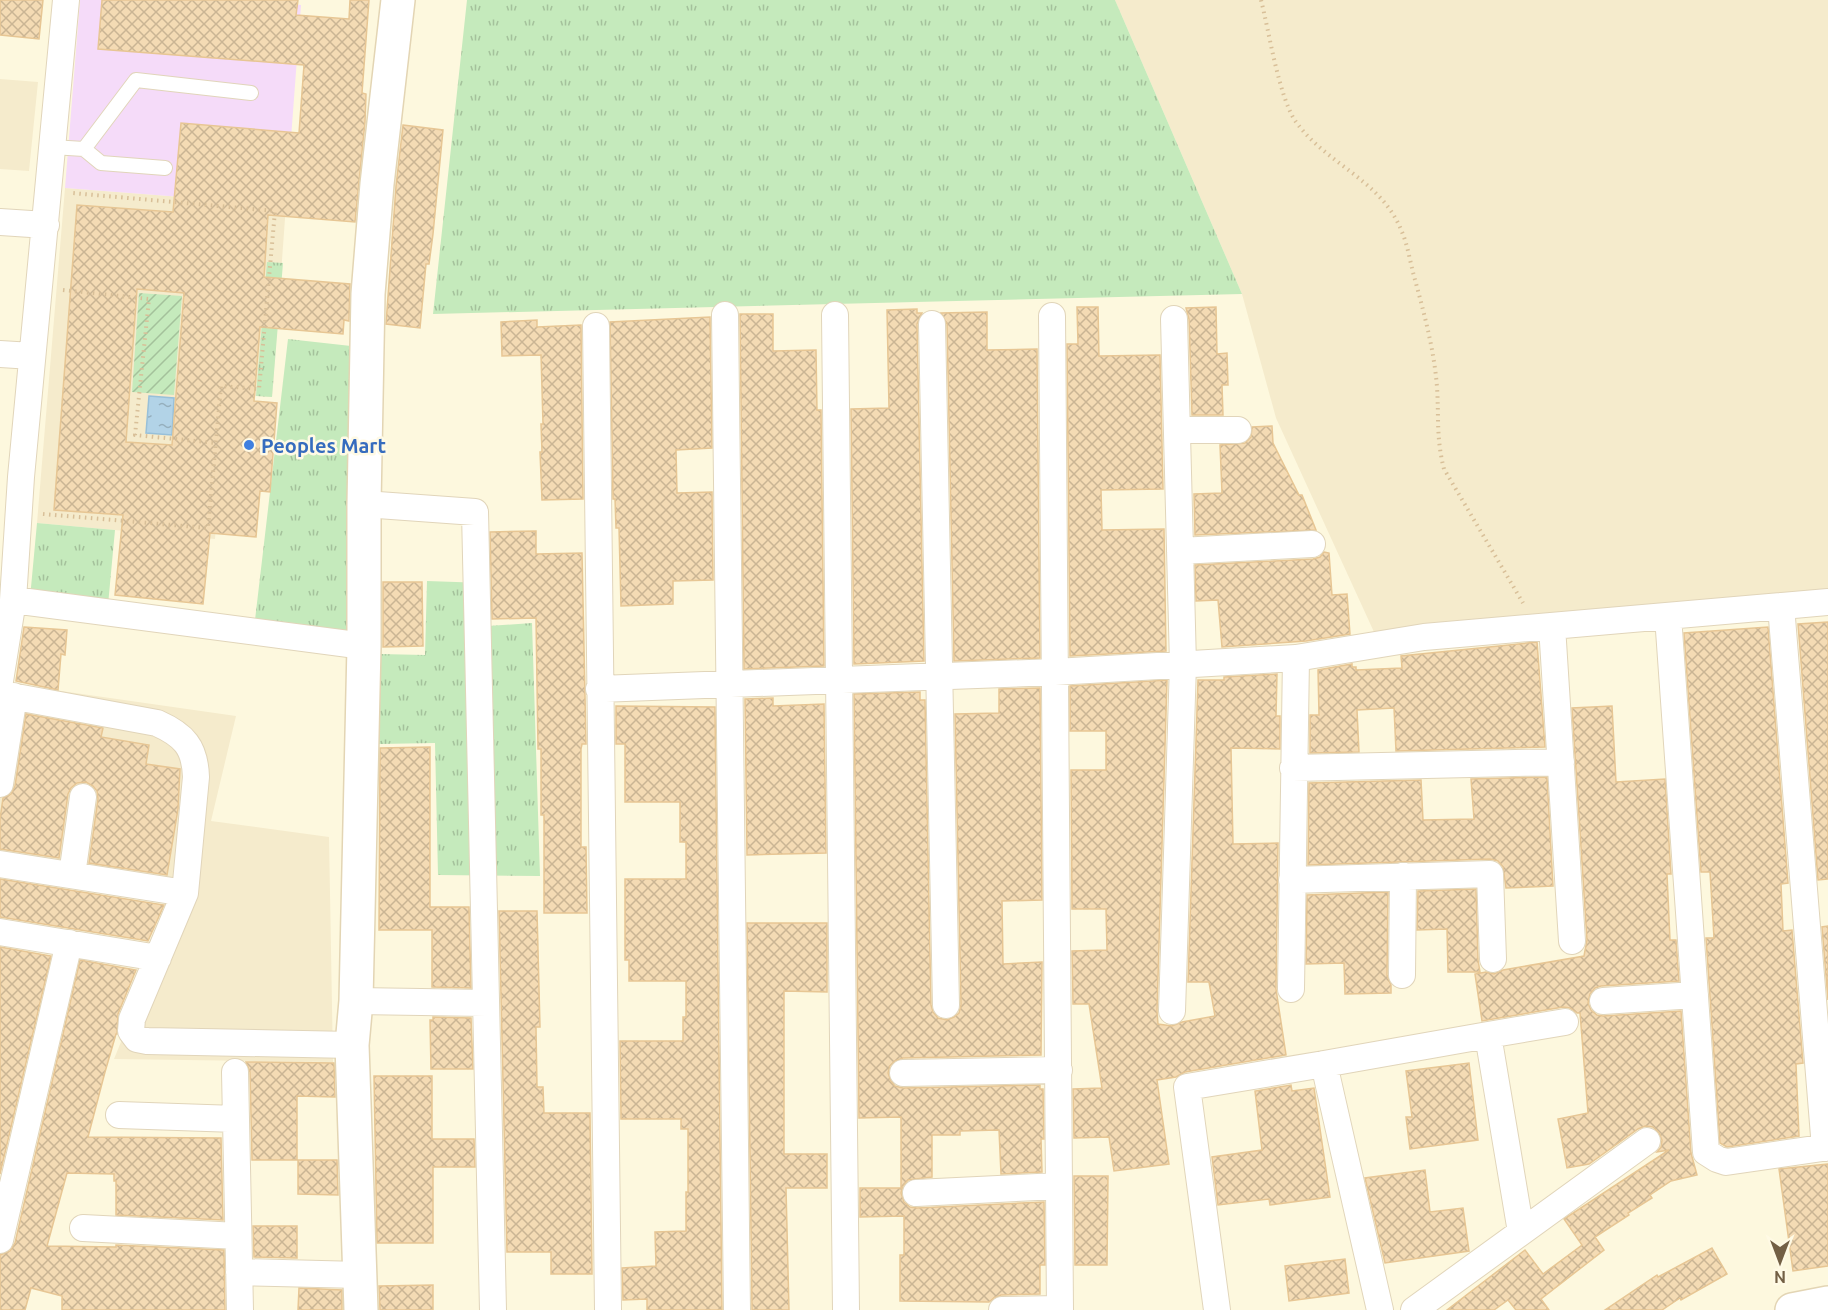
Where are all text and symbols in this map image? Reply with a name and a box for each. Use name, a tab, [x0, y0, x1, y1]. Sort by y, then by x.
place label: Peoples Mart	[261, 434, 387, 457]
marker: Peoples Mart	[242, 438, 256, 452]
north arrow	[1750, 1232, 1810, 1292]
text: N	[1774, 1268, 1786, 1286]

